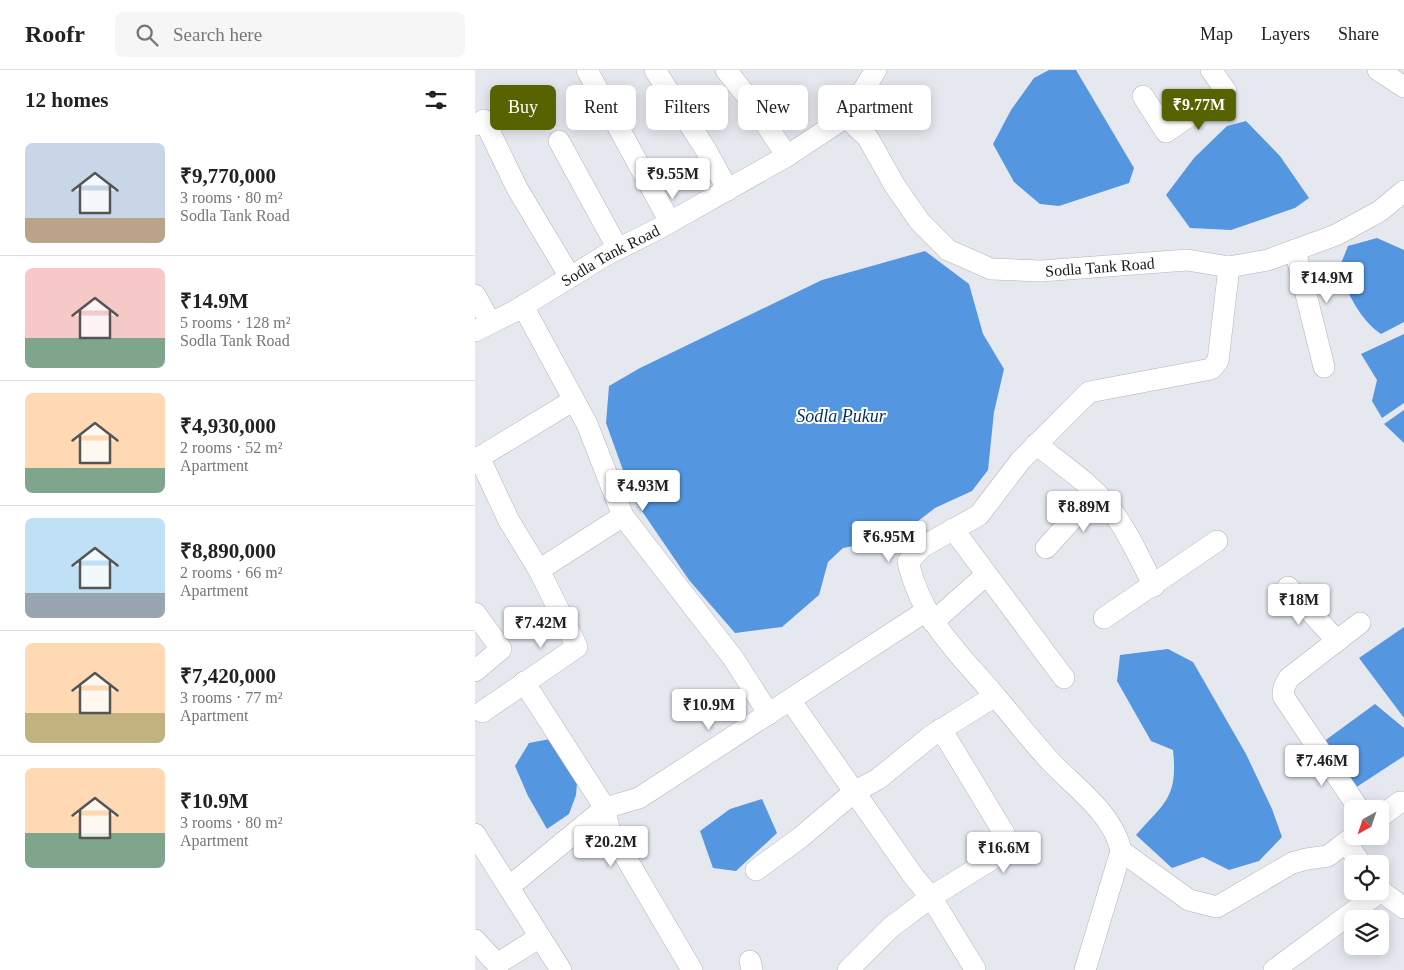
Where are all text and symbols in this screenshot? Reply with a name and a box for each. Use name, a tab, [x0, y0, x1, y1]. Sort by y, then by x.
search box	[115, 12, 465, 57]
text: Roofr	[25, 21, 85, 47]
icon: search	[133, 21, 161, 49]
text: Search here	[173, 24, 262, 45]
text: Map	[1200, 24, 1233, 44]
text: Layers	[1261, 24, 1310, 44]
text: Share	[1338, 24, 1379, 44]
chip: Buy	[490, 85, 556, 130]
chip: Rent	[566, 85, 636, 130]
chip: Filters	[646, 85, 728, 130]
chip: New	[738, 85, 808, 130]
chip: Apartment	[818, 85, 931, 130]
icon: filters	[422, 86, 450, 114]
text: 12 homes	[25, 88, 108, 112]
pin: ₹9.77M	[1158, 88, 1240, 131]
text: ₹9.77M	[1173, 96, 1225, 113]
pin: ₹9.55M	[632, 158, 714, 200]
icon: home	[65, 163, 125, 223]
text: ₹9,770,000	[180, 164, 276, 188]
text: ₹9.55M	[647, 165, 699, 182]
text: 3 rooms · 80 m²	[180, 189, 283, 206]
text: Sodla Tank Road	[180, 207, 290, 224]
street label: Sodla Tank Road	[558, 221, 662, 289]
street label: Sodla Tank Road	[1045, 254, 1155, 279]
pin: ₹14.9M	[1286, 262, 1368, 304]
text: ₹14.9M	[1301, 269, 1353, 286]
icon: home	[65, 288, 125, 348]
text: ₹14.9M	[180, 289, 249, 313]
text: 5 rooms · 128 m²	[180, 314, 291, 331]
text: Sodla Tank Road	[180, 332, 290, 349]
water label: Sodla Pukur	[796, 406, 887, 426]
icon: home	[65, 413, 125, 473]
text: ₹4,930,000	[180, 414, 276, 438]
text: 2 rooms · 52 m²	[180, 439, 283, 456]
text: Apartment	[180, 457, 248, 474]
pin: ₹4.93M	[602, 470, 684, 512]
text: ₹4.93M	[617, 477, 669, 494]
pin: ₹8.89M	[1043, 490, 1125, 533]
text: ₹8.89M	[1058, 498, 1110, 515]
pin: ₹6.95M	[848, 520, 930, 563]
text: ₹6.95M	[863, 528, 915, 545]
icon: home	[65, 538, 125, 598]
text: ₹8,890,000	[180, 539, 276, 563]
text: 2 rooms · 66 m²	[180, 564, 283, 581]
text: Apartment	[180, 582, 248, 599]
pin: ₹18M	[1269, 584, 1329, 626]
text: ₹18M	[1279, 591, 1319, 608]
pin: ₹7.42M	[500, 606, 582, 649]
text: ₹7.42M	[515, 614, 567, 631]
icon: home	[65, 663, 125, 723]
text: ₹7,420,000	[180, 664, 276, 688]
pin: ₹10.9M	[668, 688, 750, 731]
text: 3 rooms · 77 m²	[180, 689, 283, 706]
text: ₹10.9M	[683, 696, 735, 713]
text: Apartment	[180, 707, 248, 724]
pin: ₹7.46M	[1281, 744, 1363, 787]
text: ₹7.46M	[1296, 752, 1348, 769]
icon: home	[65, 788, 125, 848]
text: ₹10.9M	[180, 789, 249, 813]
north arrow	[1344, 800, 1389, 845]
map controls	[1344, 800, 1389, 955]
text: 3 rooms · 80 m²	[180, 814, 283, 831]
pin: ₹20.2M	[570, 826, 652, 868]
text: Apartment	[180, 832, 248, 849]
pin: ₹16.6M	[963, 832, 1045, 874]
text: ₹20.2M	[585, 833, 637, 850]
text: ₹16.6M	[978, 839, 1030, 856]
button: locate	[1344, 855, 1389, 900]
button: layers	[1344, 910, 1389, 955]

